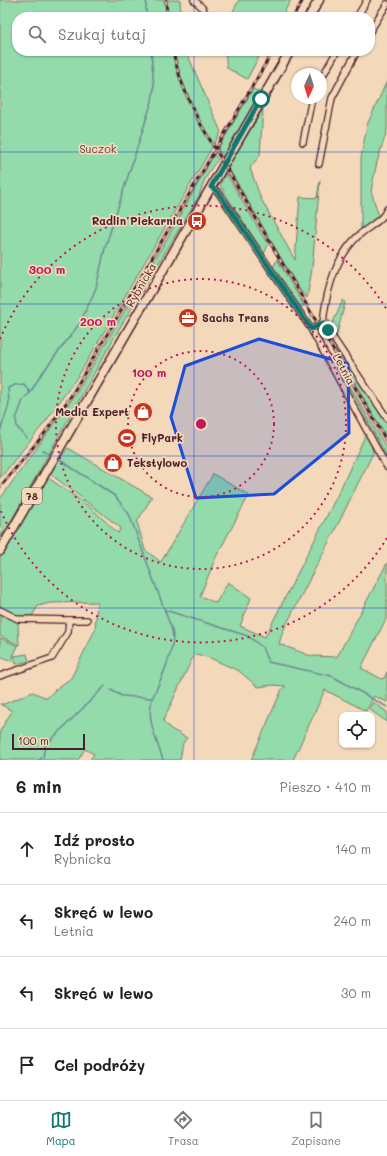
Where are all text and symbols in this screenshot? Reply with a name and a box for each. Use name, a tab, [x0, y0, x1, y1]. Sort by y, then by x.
search box	[12, 12, 375, 56]
icon: search	[26, 23, 48, 45]
text: Szukaj tutaj	[58, 24, 146, 44]
north arrow	[291, 68, 327, 104]
route start	[252, 90, 270, 108]
park label: Suczok	[79, 141, 117, 156]
bus stop icon: Radlin Piekarnia	[186, 210, 208, 232]
place label: Radlin Piekarnia	[92, 213, 183, 228]
street label: Rybnicka	[122, 260, 159, 309]
text: 300 m	[29, 261, 65, 277]
office icon: Sachs Trans	[177, 307, 199, 329]
place label: Sachs Trans	[202, 310, 269, 325]
text: 200 m	[80, 313, 116, 329]
route end	[319, 321, 337, 339]
street label: Letnia	[330, 350, 359, 387]
text: 100 m	[132, 364, 166, 380]
shop icon: Media Expert	[132, 401, 154, 423]
place label: Media Expert	[55, 404, 129, 419]
centre of rings	[194, 417, 208, 431]
sports icon: FlyPark	[116, 427, 138, 449]
place label: FlyPark	[141, 430, 183, 445]
shop icon: Tekstylowo	[102, 452, 124, 474]
place label: Tekstylowo	[127, 455, 187, 470]
road number: 78	[22, 488, 42, 504]
map controls	[339, 712, 375, 748]
button: locate	[339, 712, 375, 748]
scale bar	[12, 732, 85, 751]
text: 100 m	[18, 733, 49, 748]
text: 6 min	[16, 775, 61, 797]
text: Pieszo · 410 m	[280, 778, 371, 795]
text: Idź prosto	[54, 830, 135, 850]
icon: ahead	[16, 838, 38, 860]
text: 140 m	[335, 840, 371, 857]
text: Rybnicka	[54, 850, 111, 867]
text: Skręć w lewo	[54, 902, 153, 922]
icon: left	[16, 910, 38, 932]
text: 240 m	[334, 912, 371, 929]
text: Letnia	[54, 922, 94, 939]
icon: left	[16, 982, 38, 1004]
text: Skręć w lewo	[54, 983, 153, 1003]
text: 30 m	[341, 984, 371, 1001]
icon: arrive	[16, 1054, 38, 1076]
text: Cel podróży	[54, 1055, 145, 1075]
tab: Mapa	[46, 1109, 76, 1148]
tab: Trasa	[168, 1109, 199, 1148]
tab: Zapisane	[291, 1109, 341, 1148]

